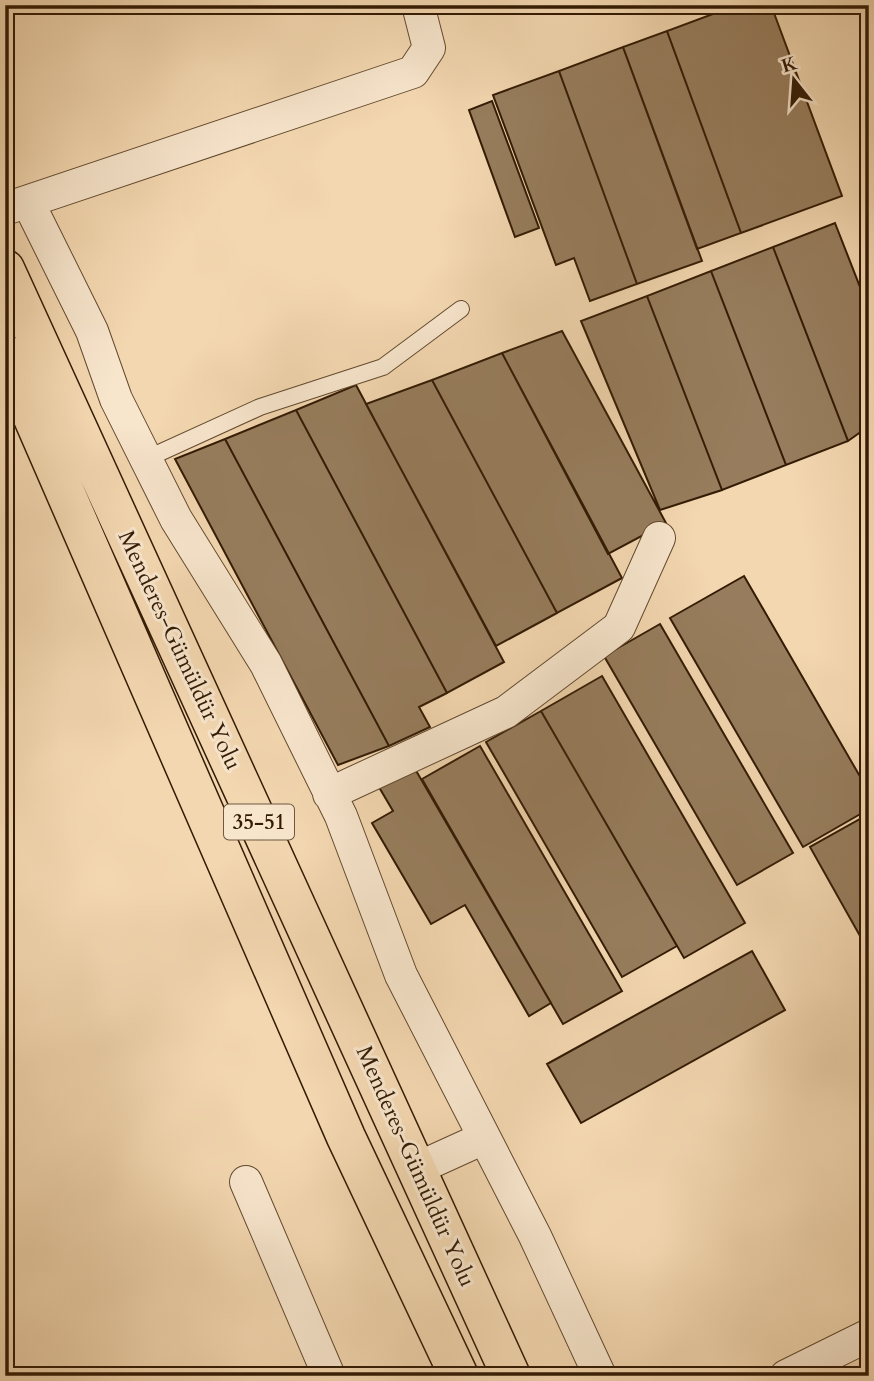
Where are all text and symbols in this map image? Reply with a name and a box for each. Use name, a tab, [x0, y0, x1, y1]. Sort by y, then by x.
north arrow	[758, 46, 828, 116]
text: K	[778, 50, 801, 79]
street label: Menderes-Gümüldür Yolu	[111, 525, 249, 775]
road number: 35-51	[224, 804, 294, 840]
street label: Menderes-Gümüldür Yolu	[349, 1041, 483, 1291]

